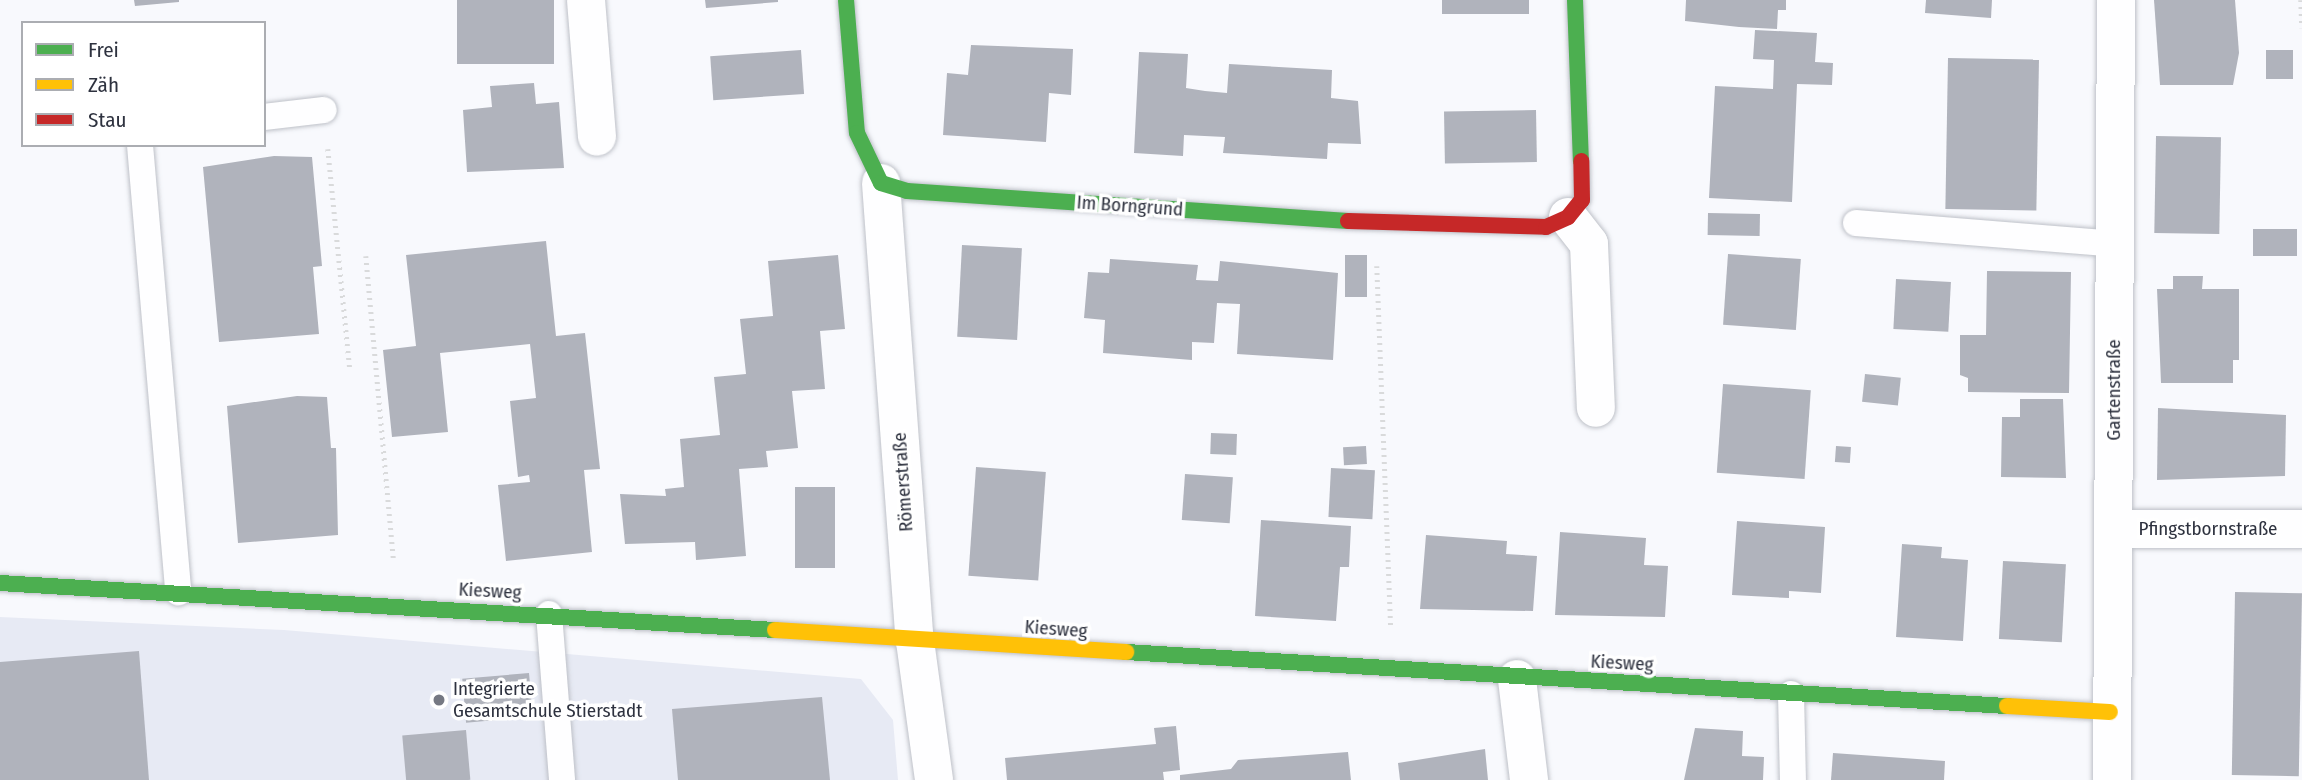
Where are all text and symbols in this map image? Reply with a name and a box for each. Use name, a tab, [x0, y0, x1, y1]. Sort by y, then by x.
legend	[21, 21, 266, 147]
text: Frei	[88, 37, 119, 63]
text: Zäh	[88, 72, 119, 98]
text: Stau	[88, 107, 126, 133]
street label: Im Borngrund	[1076, 191, 1184, 221]
street label: Gartenstraße	[2103, 339, 2125, 441]
street label: Römerstraße	[888, 431, 918, 533]
street label: Pfingstbornstraße	[2139, 518, 2277, 540]
street label: Kiesweg	[458, 578, 522, 604]
street label: Kiesweg	[1024, 615, 1088, 643]
street label: Kiesweg	[1590, 650, 1654, 676]
place label: Integrierte Gesamtschule Stierstadt	[453, 678, 642, 722]
marker: Integrierte Gesamtschule Stierstadt	[431, 692, 447, 708]

